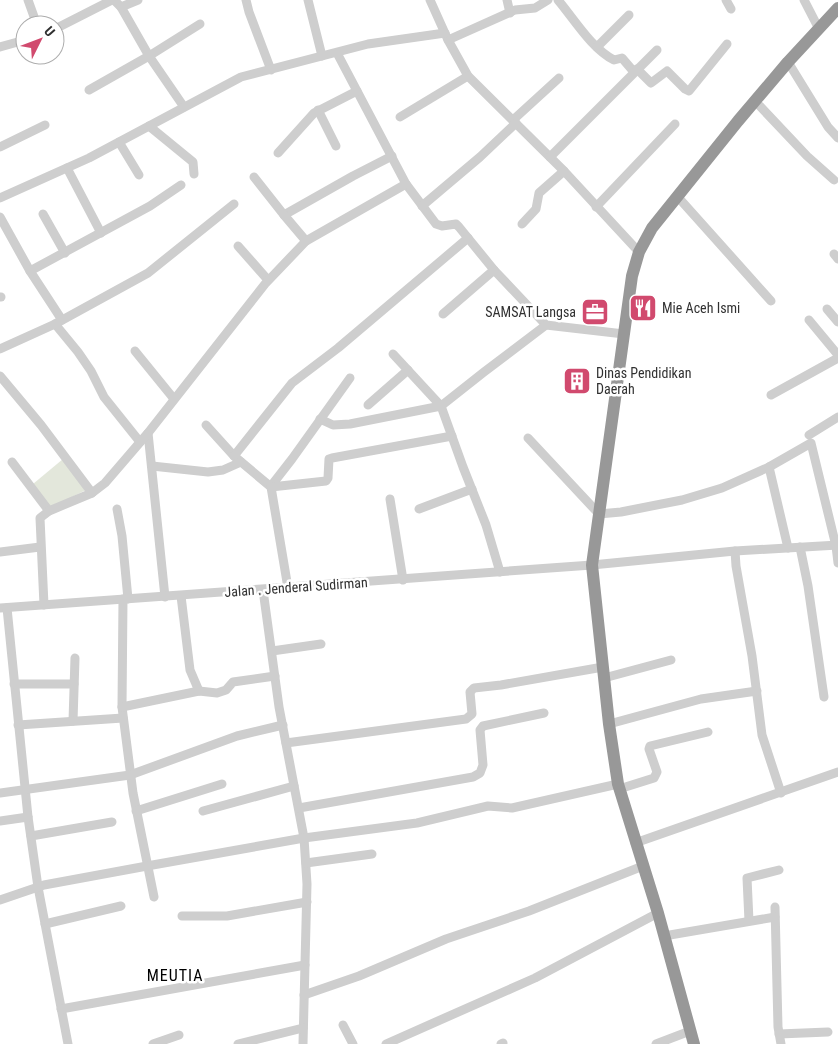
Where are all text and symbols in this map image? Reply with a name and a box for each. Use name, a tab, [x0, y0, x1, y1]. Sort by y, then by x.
north arrow	[15, 15, 65, 65]
text: U	[41, 23, 58, 40]
restaurant icon: Mie Aceh Ismi	[628, 293, 658, 323]
office icon: SAMSAT Langsa	[580, 297, 610, 327]
place label: Mie Aceh Ismi	[662, 300, 740, 316]
place label: SAMSAT Langsa	[485, 304, 576, 320]
place label: Dinas Pendidikan Daerah	[596, 365, 691, 397]
building icon: Dinas Pendidikan Daerah	[562, 366, 592, 396]
street label: Jalan . Jenderal Sudirman	[224, 574, 368, 600]
district label: MEUTIA	[147, 966, 203, 985]

